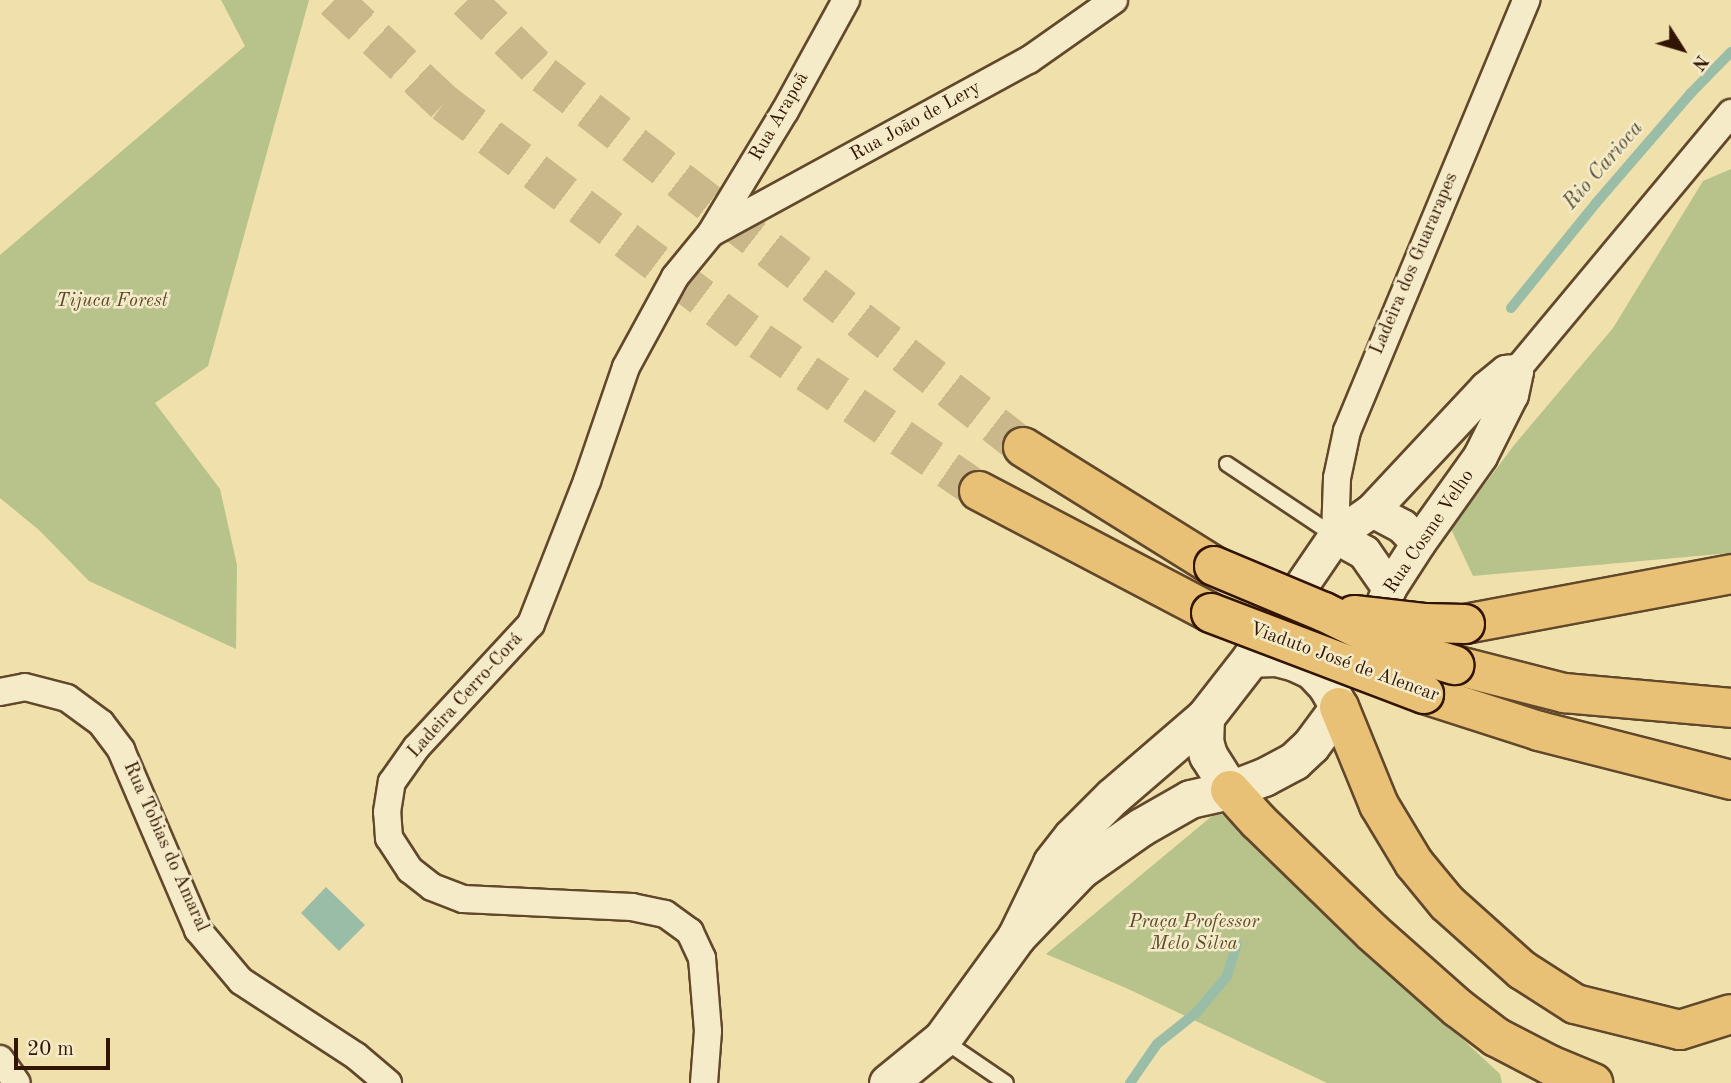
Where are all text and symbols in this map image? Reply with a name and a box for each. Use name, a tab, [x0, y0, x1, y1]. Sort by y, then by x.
north arrow	[1647, 14, 1717, 84]
text: N	[1687, 50, 1711, 73]
street label: Rua Arapoã	[745, 69, 815, 165]
street label: Rua João de Lery	[847, 77, 985, 167]
water label: Rio Carioca	[1559, 117, 1649, 215]
street label: Ladeira dos Guararapes	[1366, 169, 1464, 359]
park label: Tijuca Forest	[56, 291, 168, 313]
street label: Rua Cosme Velho	[1380, 466, 1480, 598]
street label: Viaduto José de Alencar	[1246, 618, 1442, 708]
street label: Ladeira Cerro-Corá	[404, 628, 528, 764]
street label: Rua Tobias do Amaral	[117, 758, 213, 936]
park label: Praça Professor Melo Silva	[1129, 912, 1259, 956]
scale bar	[18, 1024, 114, 1068]
text: 20 m	[27, 1039, 74, 1060]

